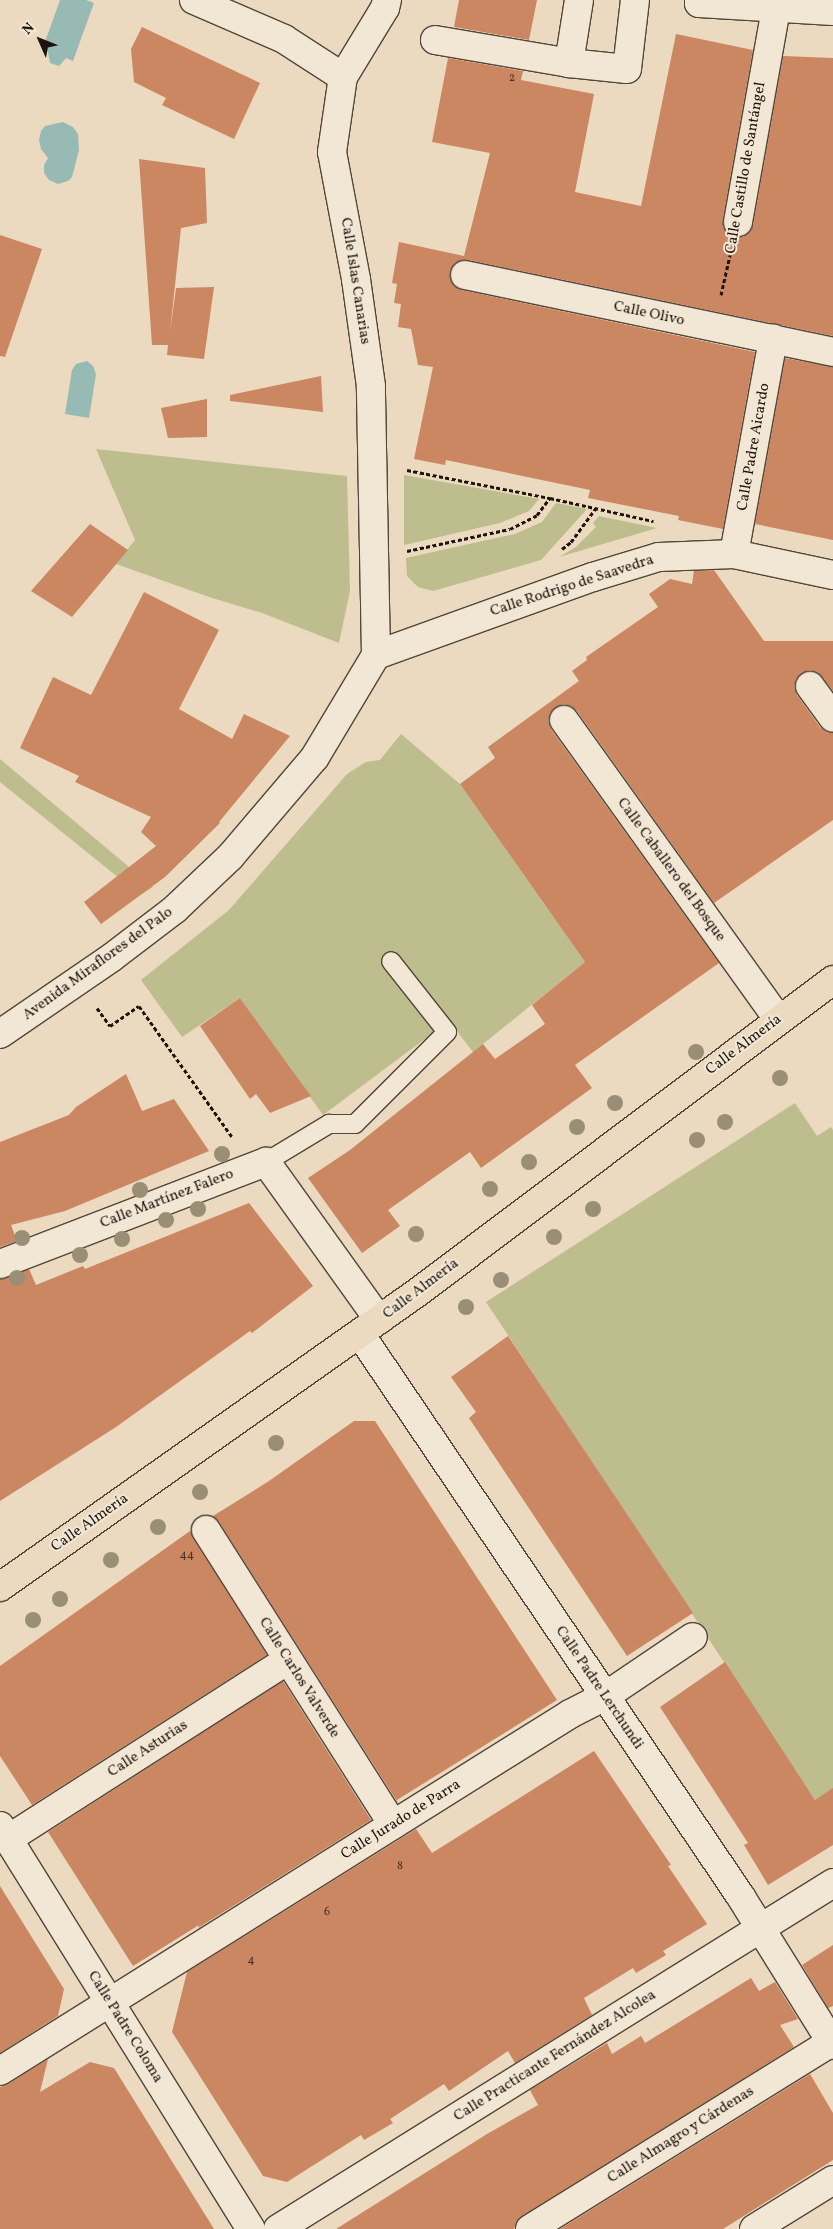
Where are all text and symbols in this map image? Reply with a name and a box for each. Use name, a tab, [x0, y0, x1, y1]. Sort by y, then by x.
north arrow	[15, 15, 65, 65]
text: N	[18, 19, 39, 39]
house number: 2	[509, 72, 515, 86]
street label: Calle Castillo de Santángel	[722, 81, 770, 255]
street label: Calle Islas Canarias	[336, 216, 374, 346]
street label: Calle Olivo	[612, 298, 686, 330]
street label: Calle Padre Aicardo	[734, 382, 774, 512]
street label: Calle Rodrigo de Saavedra	[488, 551, 656, 621]
street label: Calle Caballero del Bosque	[613, 795, 729, 945]
street label: Avenida Miraflores del Palo	[19, 904, 177, 1024]
street label: Calle Almería	[703, 1011, 785, 1079]
street label: Calle Martínez Falero	[98, 1165, 236, 1233]
street label: Calle Almería	[380, 1255, 462, 1323]
street label: Calle Almería	[48, 1490, 132, 1556]
house number: 44	[180, 1549, 194, 1563]
street label: Calle Carlos Valverde	[254, 1614, 344, 1742]
street label: Calle Padre Lerchundi	[551, 1623, 647, 1753]
street label: Calle Asturias	[105, 1716, 191, 1782]
street label: Calle Jurado de Parra	[338, 1776, 464, 1864]
house number: 8	[397, 1860, 403, 1874]
house number: 6	[324, 1906, 330, 1920]
house number: 4	[247, 1954, 255, 1968]
street label: Calle Padre Coloma	[83, 1968, 167, 2086]
street label: Calle Practicante Fernández Alcolea	[451, 1986, 659, 2126]
street label: Calle Almagro y Cárdenas	[604, 2082, 758, 2188]

